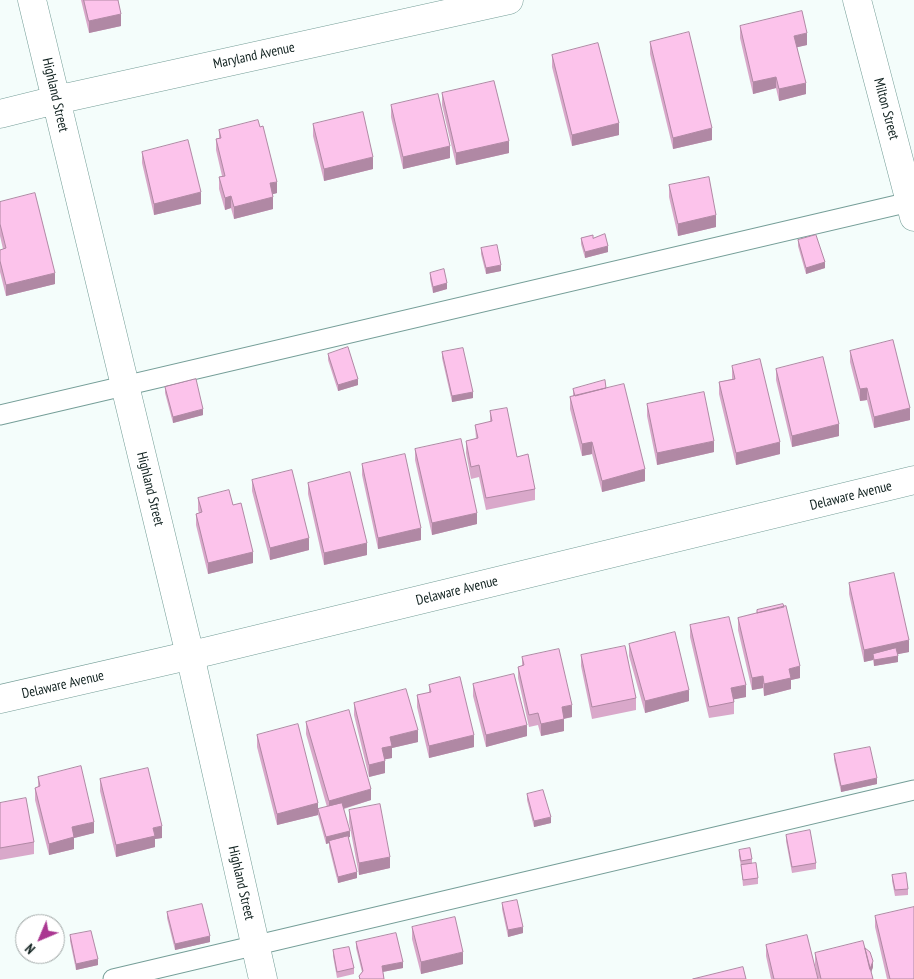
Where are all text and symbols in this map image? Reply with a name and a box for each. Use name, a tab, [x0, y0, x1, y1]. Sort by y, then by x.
street label: Maryland Avenue	[212, 39, 296, 73]
street label: Highland Street	[38, 56, 72, 134]
street label: Milton Street	[870, 76, 902, 142]
street label: Highland Street	[133, 450, 167, 528]
street label: Delaware Avenue	[808, 478, 894, 514]
street label: Delaware Avenue	[414, 573, 500, 609]
street label: Delaware Avenue	[20, 667, 106, 703]
street label: Highland Street	[224, 844, 258, 922]
north arrow	[15, 914, 65, 964]
text: N	[21, 940, 39, 958]

